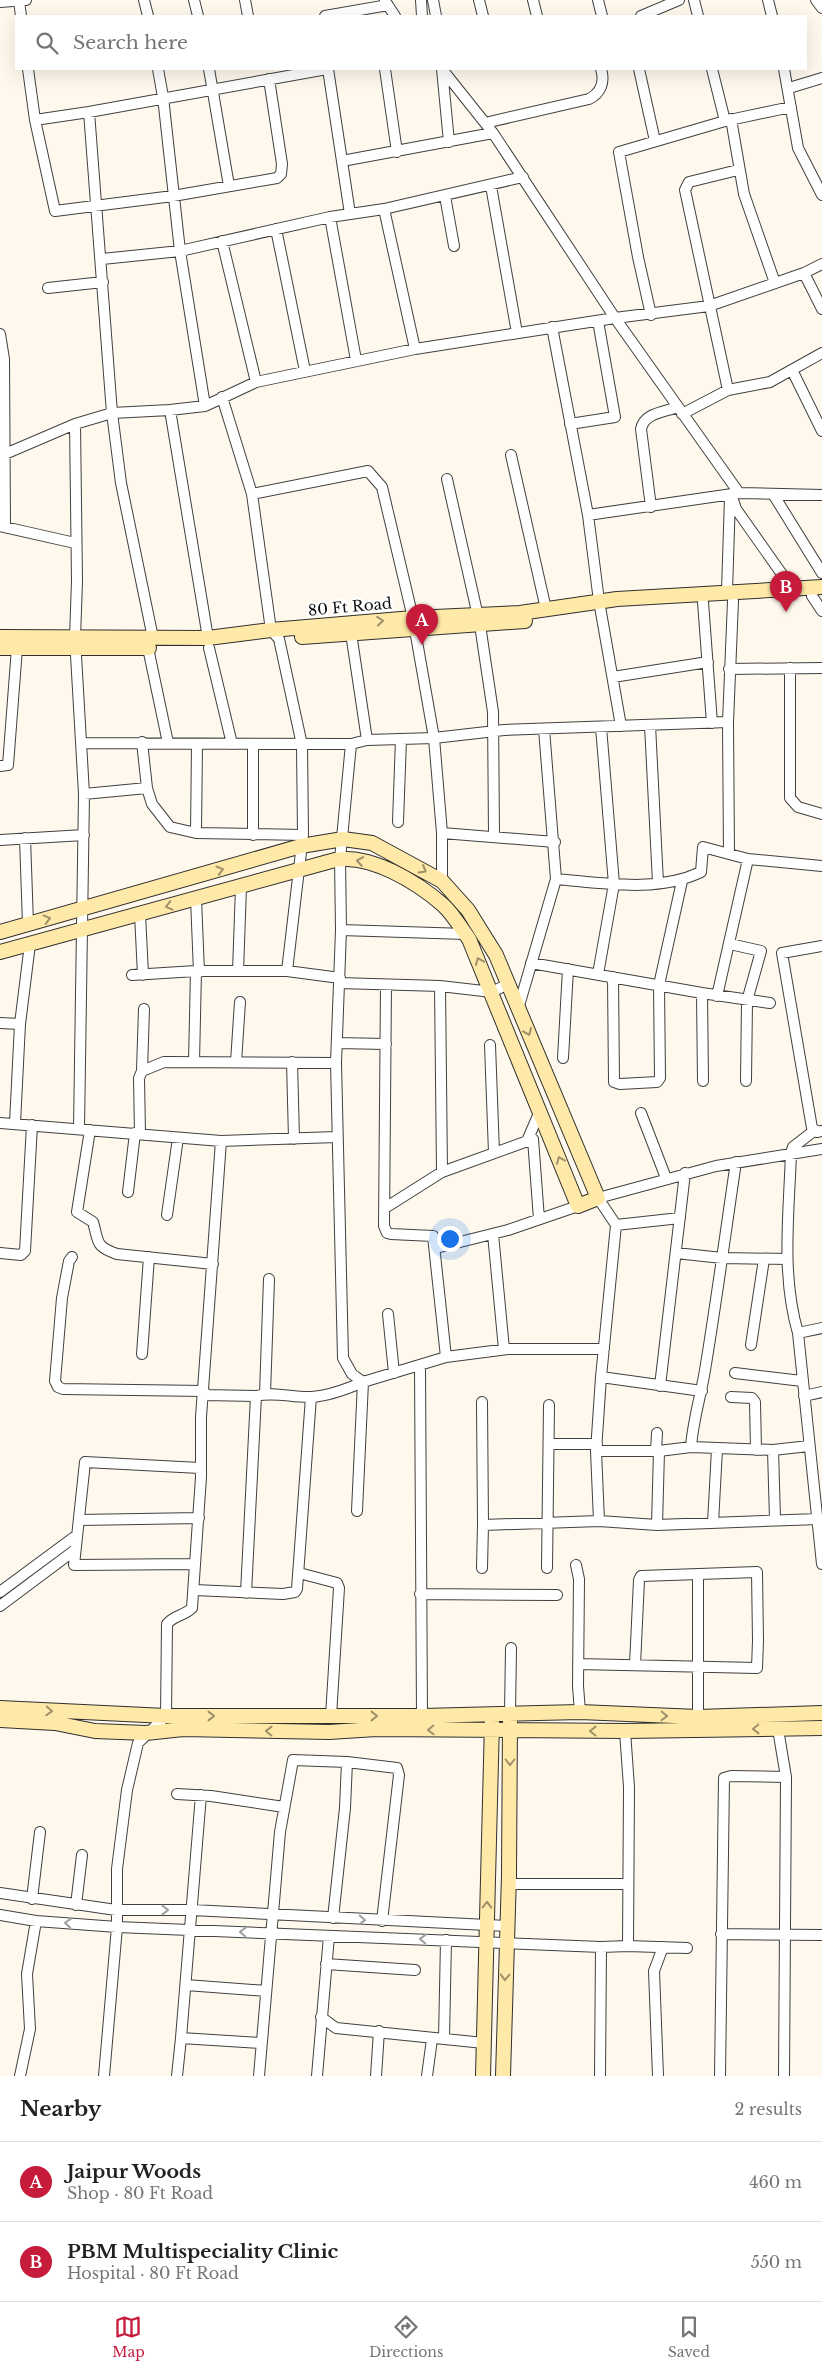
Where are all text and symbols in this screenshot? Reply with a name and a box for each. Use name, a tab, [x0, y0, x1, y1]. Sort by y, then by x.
search box	[15, 15, 807, 70]
icon: search	[33, 29, 61, 57]
text: Search here	[73, 31, 188, 54]
pin: B	[770, 571, 802, 612]
street label: 80 Ft Road	[307, 593, 393, 620]
pin: A	[406, 604, 438, 645]
one-way arrow	[377, 616, 385, 627]
one-way arrow	[356, 857, 364, 867]
one-way arrow	[418, 864, 427, 874]
one-way arrow	[215, 865, 224, 875]
one-way arrow	[165, 900, 173, 911]
one-way arrow	[42, 915, 51, 925]
one-way arrow	[474, 957, 485, 966]
one-way arrow	[522, 1027, 533, 1036]
one-way arrow	[556, 1157, 566, 1165]
your location	[437, 1226, 463, 1252]
one-way arrow	[45, 1705, 53, 1716]
one-way arrow	[660, 1710, 668, 1721]
one-way arrow	[208, 1711, 215, 1721]
one-way arrow	[370, 1711, 378, 1721]
one-way arrow	[752, 1724, 760, 1735]
one-way arrow	[427, 1725, 435, 1736]
one-way arrow	[264, 1726, 272, 1736]
one-way arrow	[589, 1726, 597, 1736]
one-way arrow	[505, 1758, 515, 1766]
one-way arrow	[482, 1901, 493, 1909]
one-way arrow	[162, 1905, 169, 1915]
one-way arrow	[359, 1914, 367, 1925]
one-way arrow	[64, 1918, 72, 1929]
one-way arrow	[239, 1927, 247, 1938]
one-way arrow	[418, 1934, 426, 1944]
one-way arrow	[500, 1973, 511, 1981]
text: Nearby	[20, 2096, 101, 2122]
text: 2 results	[734, 2099, 802, 2119]
text: Jaipur Woods	[67, 2160, 201, 2183]
text: A	[30, 2172, 42, 2192]
text: 460 m	[749, 2172, 802, 2192]
text: Shop · 80 Ft Road	[67, 2183, 213, 2203]
text: PBM Multispeciality Clinic	[67, 2240, 338, 2263]
text: B	[30, 2252, 42, 2272]
text: 550 m	[751, 2252, 802, 2272]
text: Hospital · 80 Ft Road	[67, 2263, 239, 2283]
tab: Map	[112, 2313, 145, 2361]
tab: Directions	[369, 2313, 443, 2361]
tab: Saved	[668, 2313, 710, 2361]

